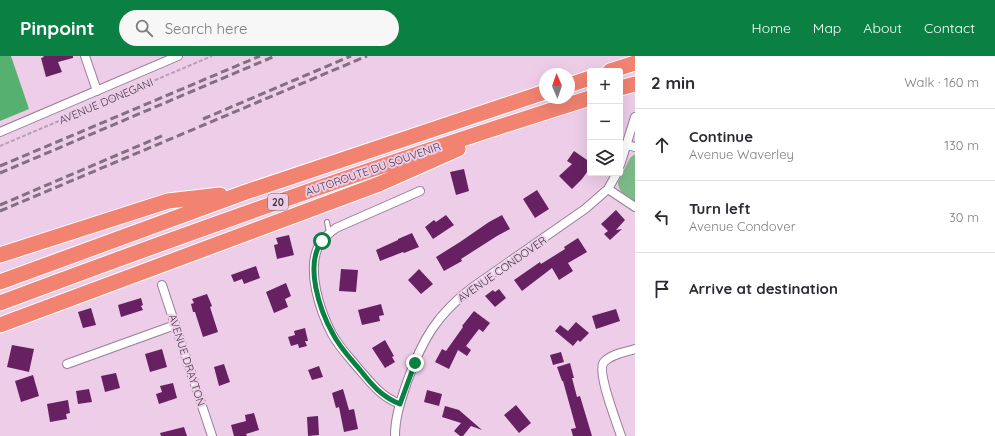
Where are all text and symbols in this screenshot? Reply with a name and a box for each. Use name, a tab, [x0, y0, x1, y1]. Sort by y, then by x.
search box	[119, 10, 399, 46]
text: Pinpoint	[20, 16, 95, 40]
icon: search	[133, 17, 155, 39]
text: Search here	[165, 19, 247, 38]
text: Home	[752, 19, 791, 37]
text: Map	[813, 19, 841, 37]
text: About	[863, 19, 902, 37]
text: Contact	[924, 19, 975, 37]
north arrow	[539, 68, 575, 104]
map controls	[587, 68, 623, 176]
button: +	[587, 68, 623, 104]
text: 2 min	[651, 72, 695, 93]
text: Walk · 160 m	[904, 74, 979, 90]
street label: AVENUE DONEGANI	[57, 75, 155, 127]
button: −	[587, 104, 623, 140]
text: Continue	[689, 127, 753, 146]
icon: ahead	[651, 134, 673, 156]
text: 130 m	[944, 137, 979, 153]
street label: AUTOROUTE DU SOUVENIR	[304, 139, 442, 199]
button: layers	[587, 140, 623, 176]
text: Avenue Waverley	[689, 146, 794, 162]
road number: 20	[268, 194, 288, 210]
text: Turn left	[689, 199, 751, 218]
icon: left	[651, 206, 673, 228]
text: 30 m	[949, 209, 979, 225]
text: Avenue Condover	[689, 218, 796, 234]
route start	[313, 232, 331, 250]
street label: AVENUE CONDOVER	[455, 233, 549, 305]
icon: arrive	[651, 278, 673, 300]
text: Arrive at destination	[689, 279, 838, 298]
street label: AVENUE DRAYTON	[166, 312, 208, 408]
route end	[406, 354, 424, 372]

